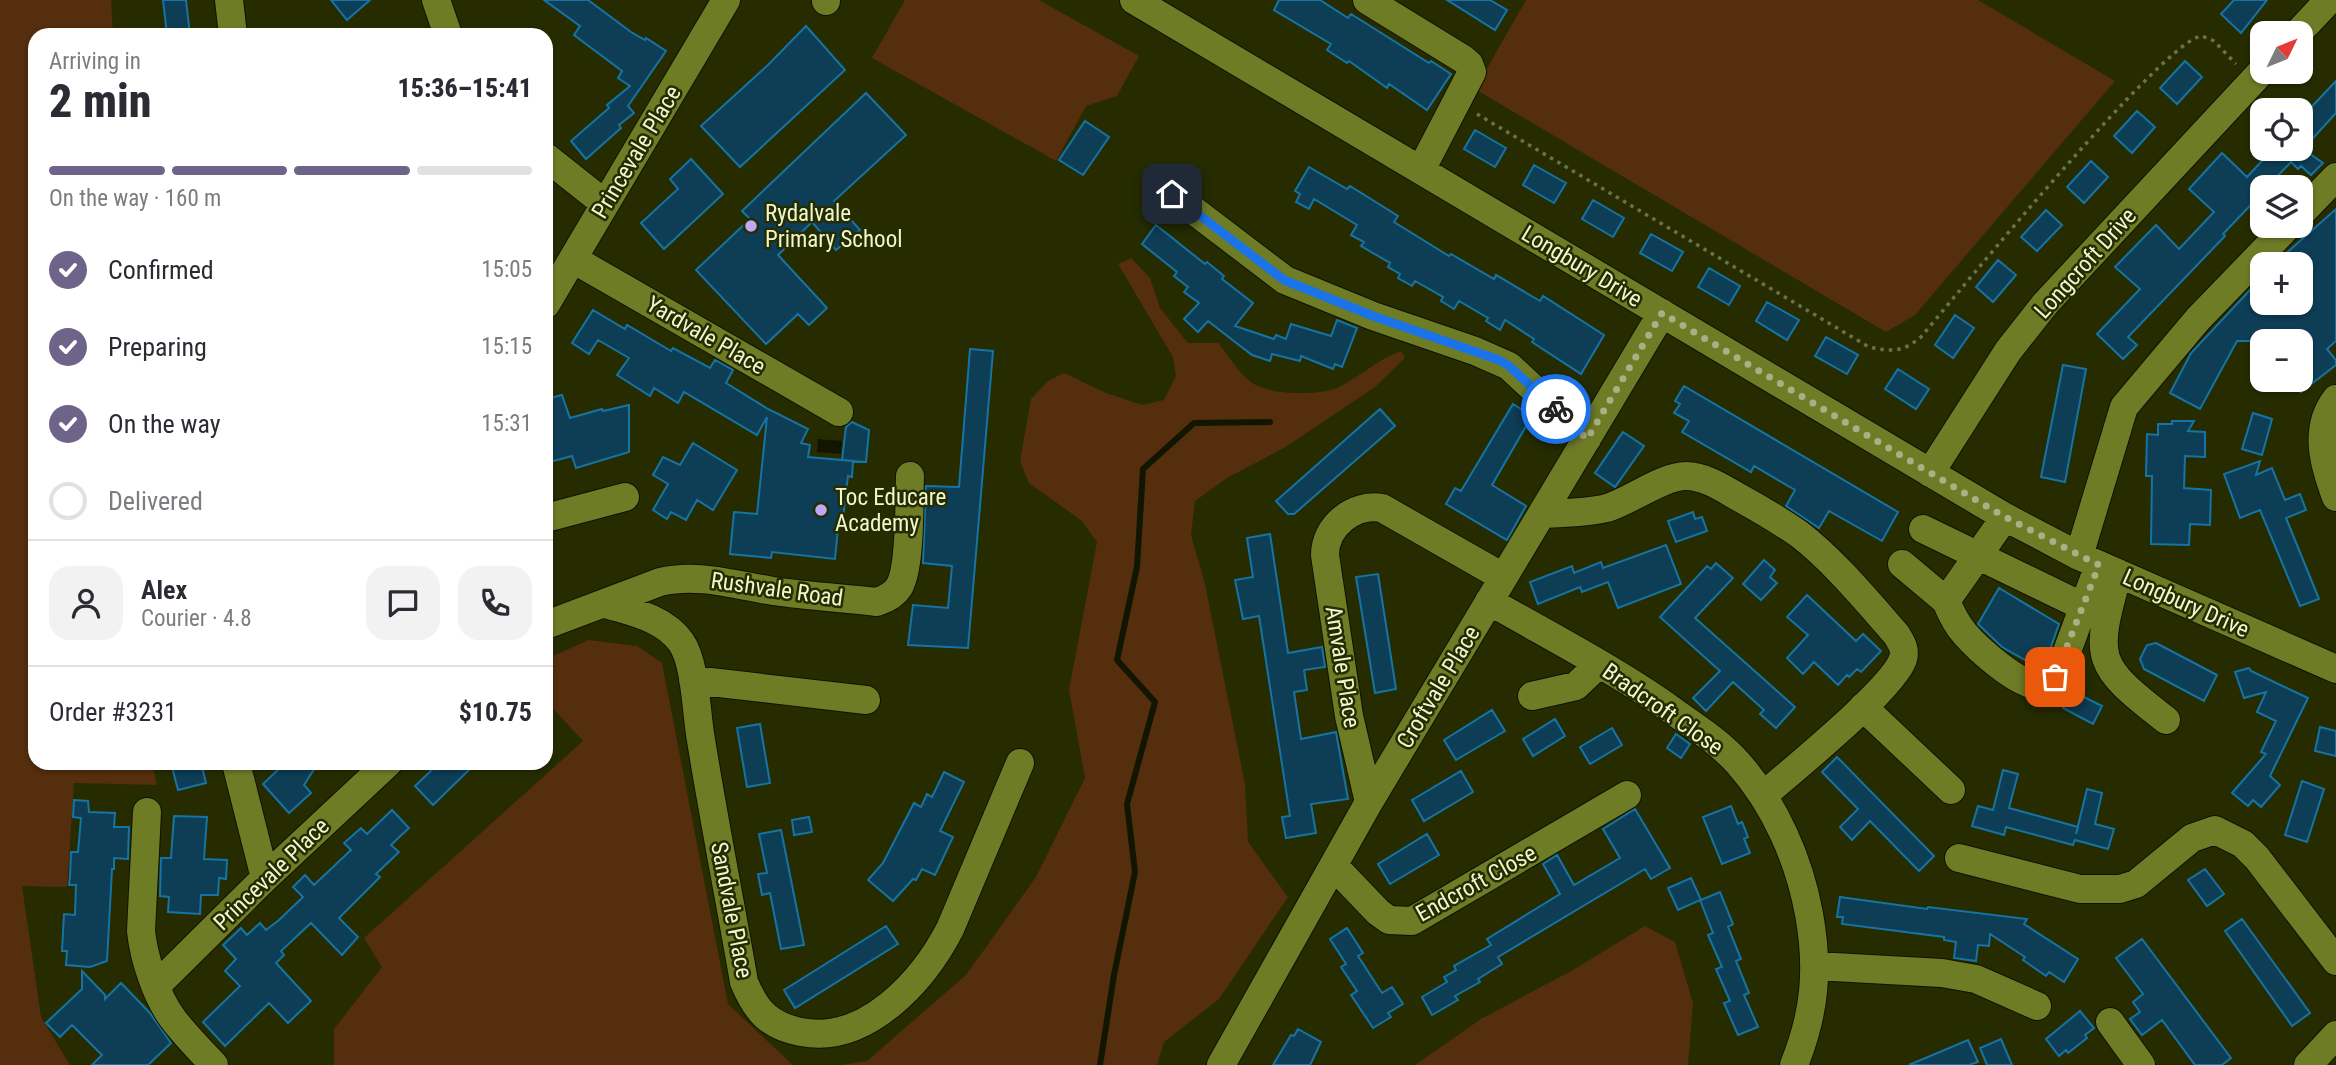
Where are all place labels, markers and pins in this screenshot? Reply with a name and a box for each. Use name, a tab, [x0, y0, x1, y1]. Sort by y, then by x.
pin	[1142, 164, 1202, 224]
place label: Rydalvale Primary School	[765, 200, 902, 253]
marker: Rydalvale Primary School	[743, 218, 759, 234]
place label: Toc Educare Academy	[835, 484, 946, 537]
marker: Toc Educare Academy	[813, 502, 829, 518]
pin	[2025, 647, 2085, 707]

